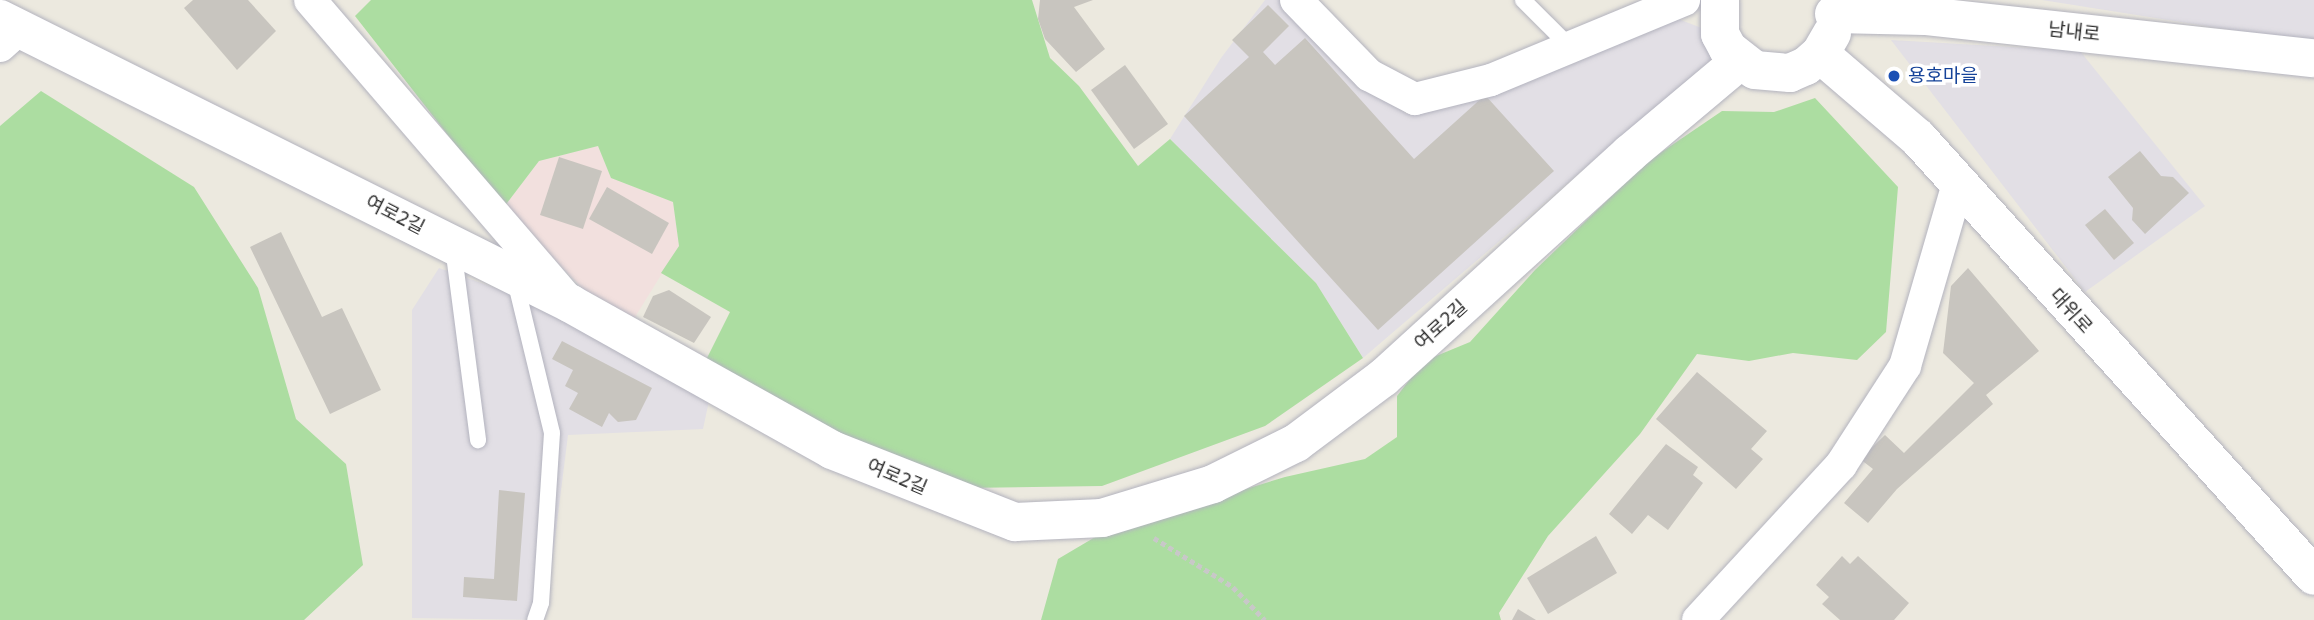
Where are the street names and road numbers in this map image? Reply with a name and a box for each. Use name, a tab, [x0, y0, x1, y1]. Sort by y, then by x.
street label: 남내로	[2047, 18, 2101, 46]
street label: 여로2길	[362, 190, 428, 240]
street label: 대위로	[2045, 284, 2097, 338]
street label: 여로2길	[1410, 295, 1472, 355]
street label: 여로2길	[863, 454, 931, 500]

